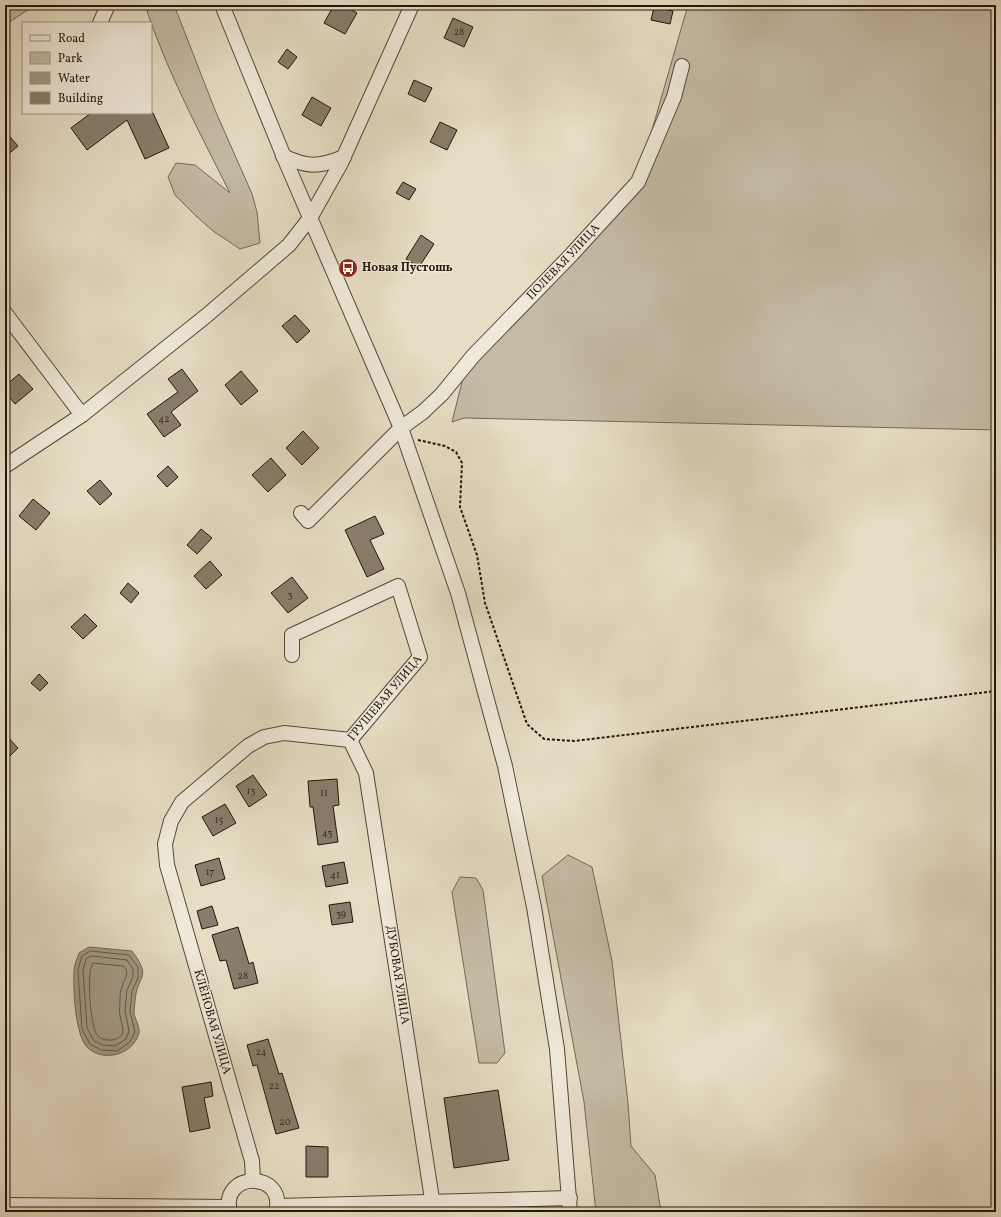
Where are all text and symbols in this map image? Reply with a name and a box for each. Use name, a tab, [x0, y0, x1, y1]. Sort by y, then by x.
legend	[22, 22, 152, 114]
house number: 28	[454, 25, 464, 39]
text: Road	[58, 31, 85, 47]
text: Park	[58, 51, 83, 67]
text: Water	[58, 71, 90, 87]
text: Building	[58, 91, 103, 107]
street label: ПОЛЕВАЯ УЛИЦА	[523, 220, 604, 304]
bus stop icon: Новая Пустошь	[337, 257, 359, 279]
place label: Новая Пустошь	[362, 260, 453, 276]
house number: 42	[158, 412, 170, 426]
house number: 3	[287, 588, 293, 602]
street label: ГРУШЕВАЯ УЛИЦА	[344, 652, 426, 745]
house number: 13	[246, 784, 256, 798]
house number: 11	[320, 786, 328, 800]
house number: 15	[215, 813, 224, 827]
house number: 43	[322, 826, 332, 840]
house number: 17	[206, 865, 215, 879]
house number: 41	[330, 868, 340, 882]
house number: 39	[336, 907, 346, 921]
street label: ДУБОВАЯ УЛИЦА	[382, 924, 413, 1026]
street label: КЛЁНОВАЯ УЛИЦА	[189, 967, 236, 1077]
house number: 28	[238, 969, 248, 983]
house number: 24	[255, 1045, 267, 1059]
house number: 22	[269, 1079, 279, 1093]
house number: 20	[279, 1115, 291, 1129]

